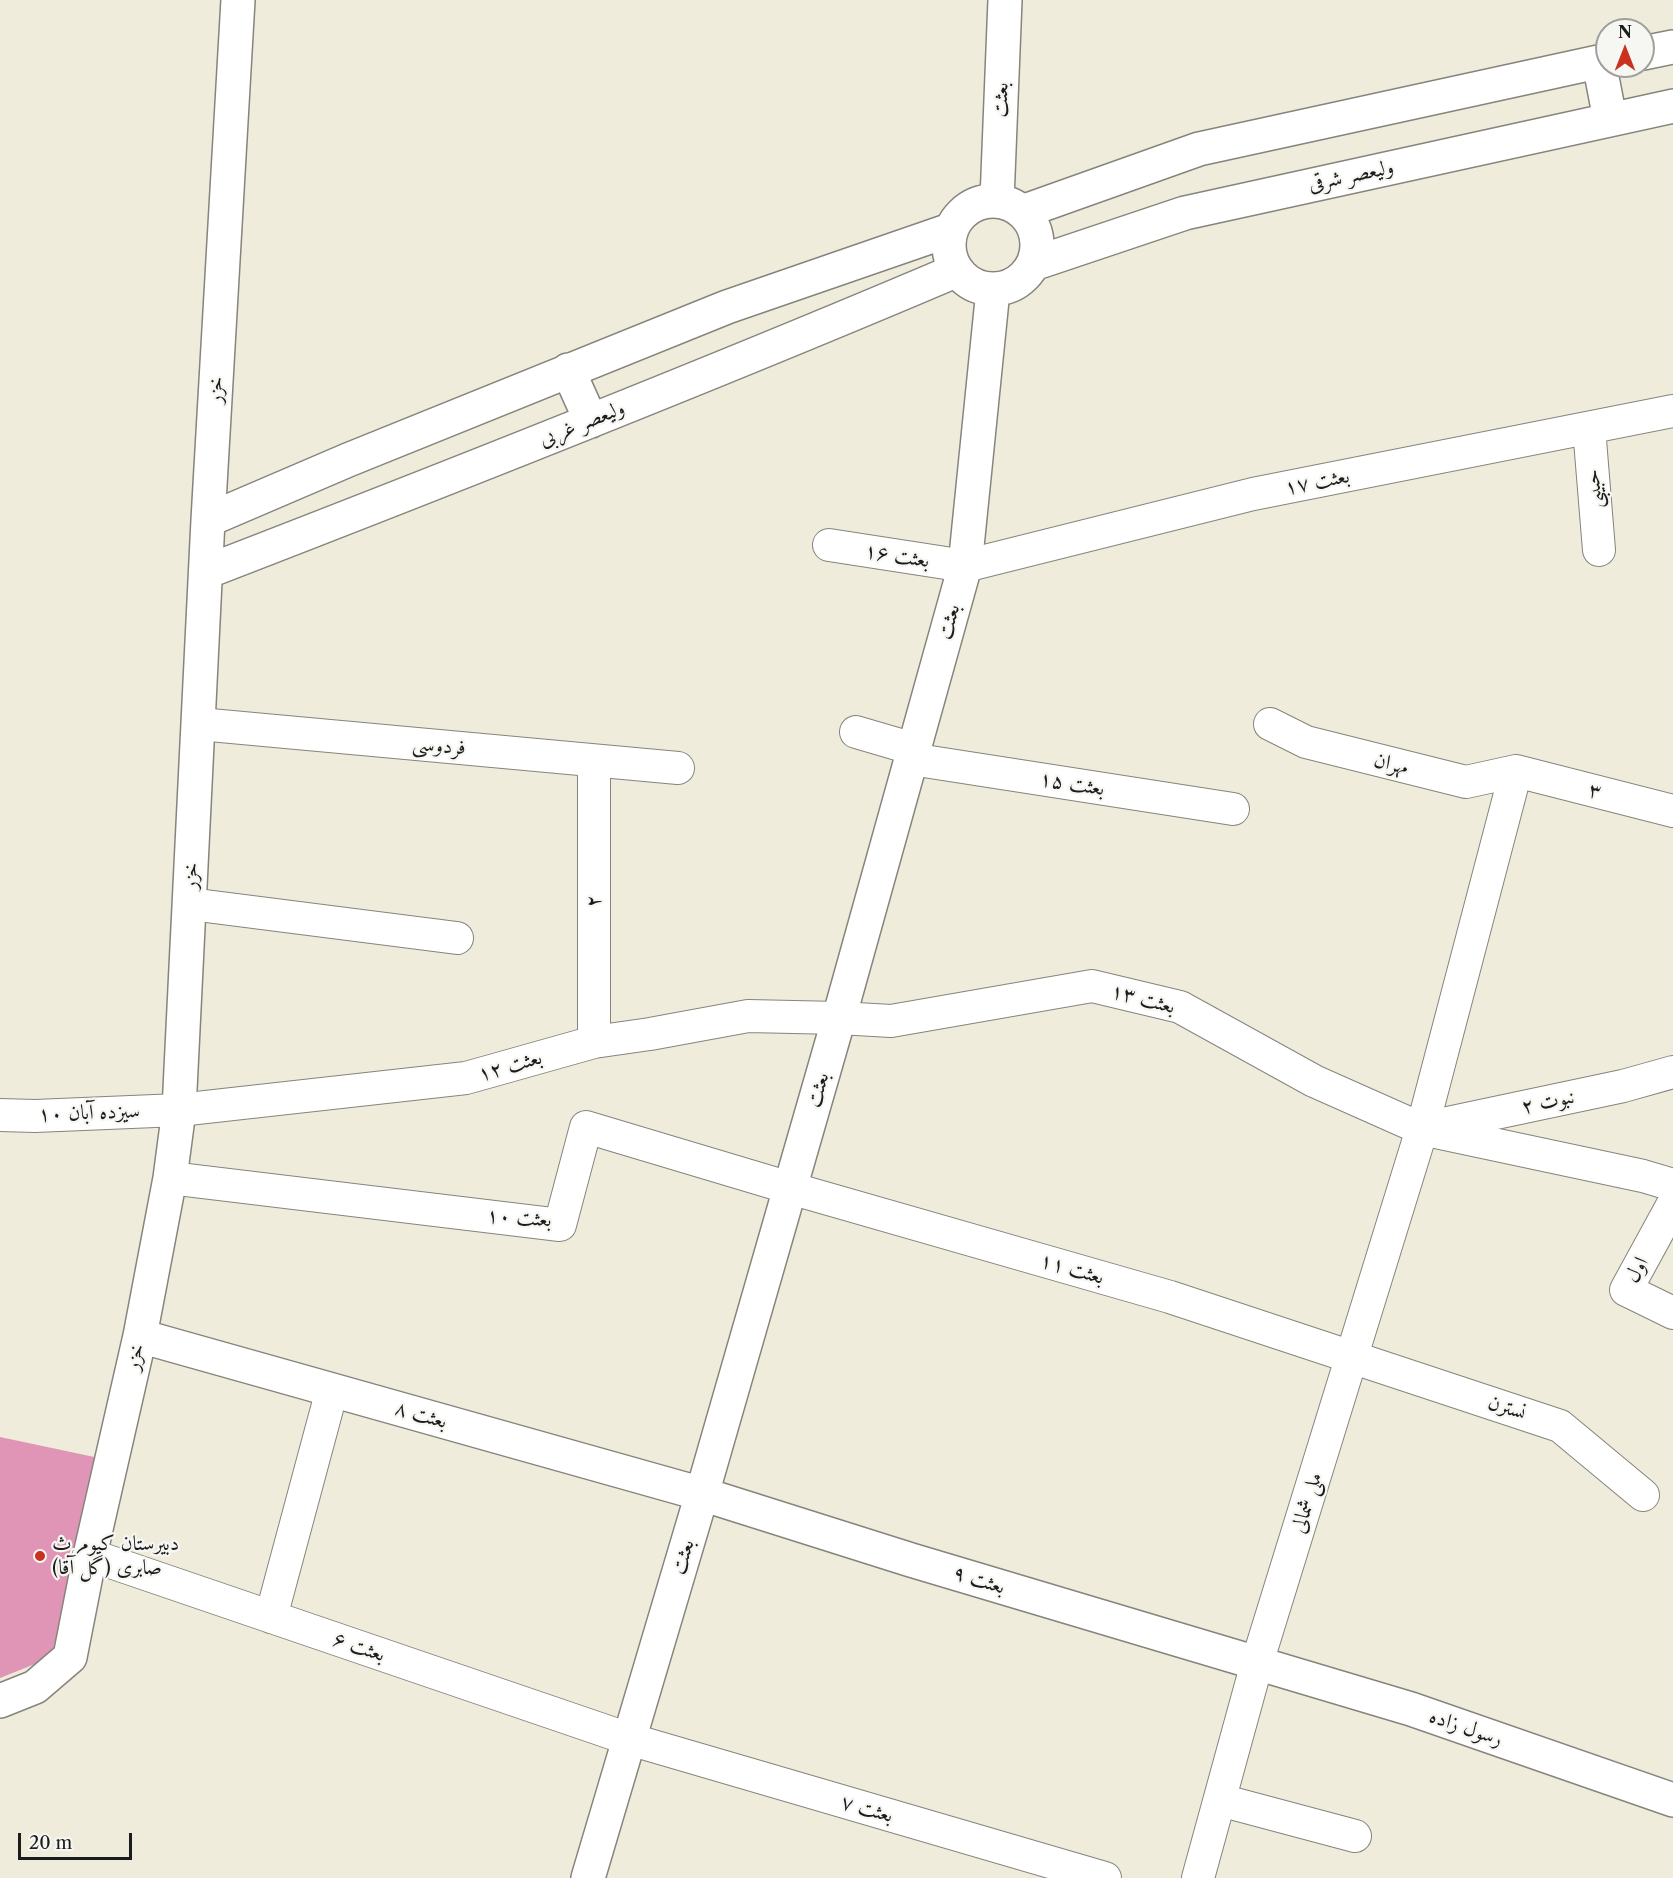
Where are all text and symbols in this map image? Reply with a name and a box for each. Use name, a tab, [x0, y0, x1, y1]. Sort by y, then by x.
north arrow	[1595, 18, 1655, 78]
text: N	[1618, 22, 1632, 42]
street label: بعثت	[988, 82, 1014, 118]
street label: ولیعصر شرقی	[1306, 155, 1396, 197]
street label: خزر	[203, 376, 229, 404]
street label: ولیعصر غربی	[536, 395, 628, 453]
street label: بعثت ۱۷	[1282, 463, 1352, 501]
street label: حبیبی	[1580, 468, 1608, 510]
street label: بعثت ۱۶	[863, 538, 931, 574]
street label: بعثت	[932, 602, 966, 642]
street label: فردوسی	[411, 731, 467, 761]
street label: مهران	[1371, 748, 1411, 780]
street label: بعثت ۱۵	[1038, 766, 1106, 802]
street label: ۳	[1586, 777, 1604, 805]
street label: خزر	[178, 862, 204, 890]
street label: ۲	[581, 895, 607, 907]
street label: بعثت ۱۳	[1108, 978, 1178, 1020]
street label: بعثت ۱۲	[475, 1045, 545, 1087]
street label: بعثت	[801, 1070, 835, 1110]
street label: نبوت ۲	[1519, 1084, 1577, 1120]
street label: سیزده آبان ‍۱۰	[38, 1099, 140, 1127]
street label: بعثت ۱۰	[485, 1203, 553, 1233]
street label: بعثت ۱۱	[1037, 1248, 1107, 1290]
street label: اول	[1620, 1253, 1654, 1287]
street label: خزر	[120, 1341, 150, 1373]
street label: نسترن	[1485, 1390, 1529, 1426]
street label: بعثت ۸	[392, 1396, 450, 1434]
street label: ملی شمالی	[1286, 1470, 1328, 1536]
place label: دبیرستان کیومرث صابری (گل آقا)	[52, 1531, 179, 1581]
street label: بعثت	[666, 1536, 700, 1578]
marker: دبیرستان کیومرث صابری (گل آقا)	[33, 1549, 47, 1563]
street label: بعثت ۹	[950, 1560, 1008, 1600]
street label: بعثت ۶	[330, 1626, 388, 1668]
street label: رسول زاده	[1426, 1704, 1506, 1752]
street label: بعثت ۷	[838, 1790, 896, 1828]
scale bar	[21, 1821, 135, 1859]
text: 20 m	[29, 1832, 72, 1854]

